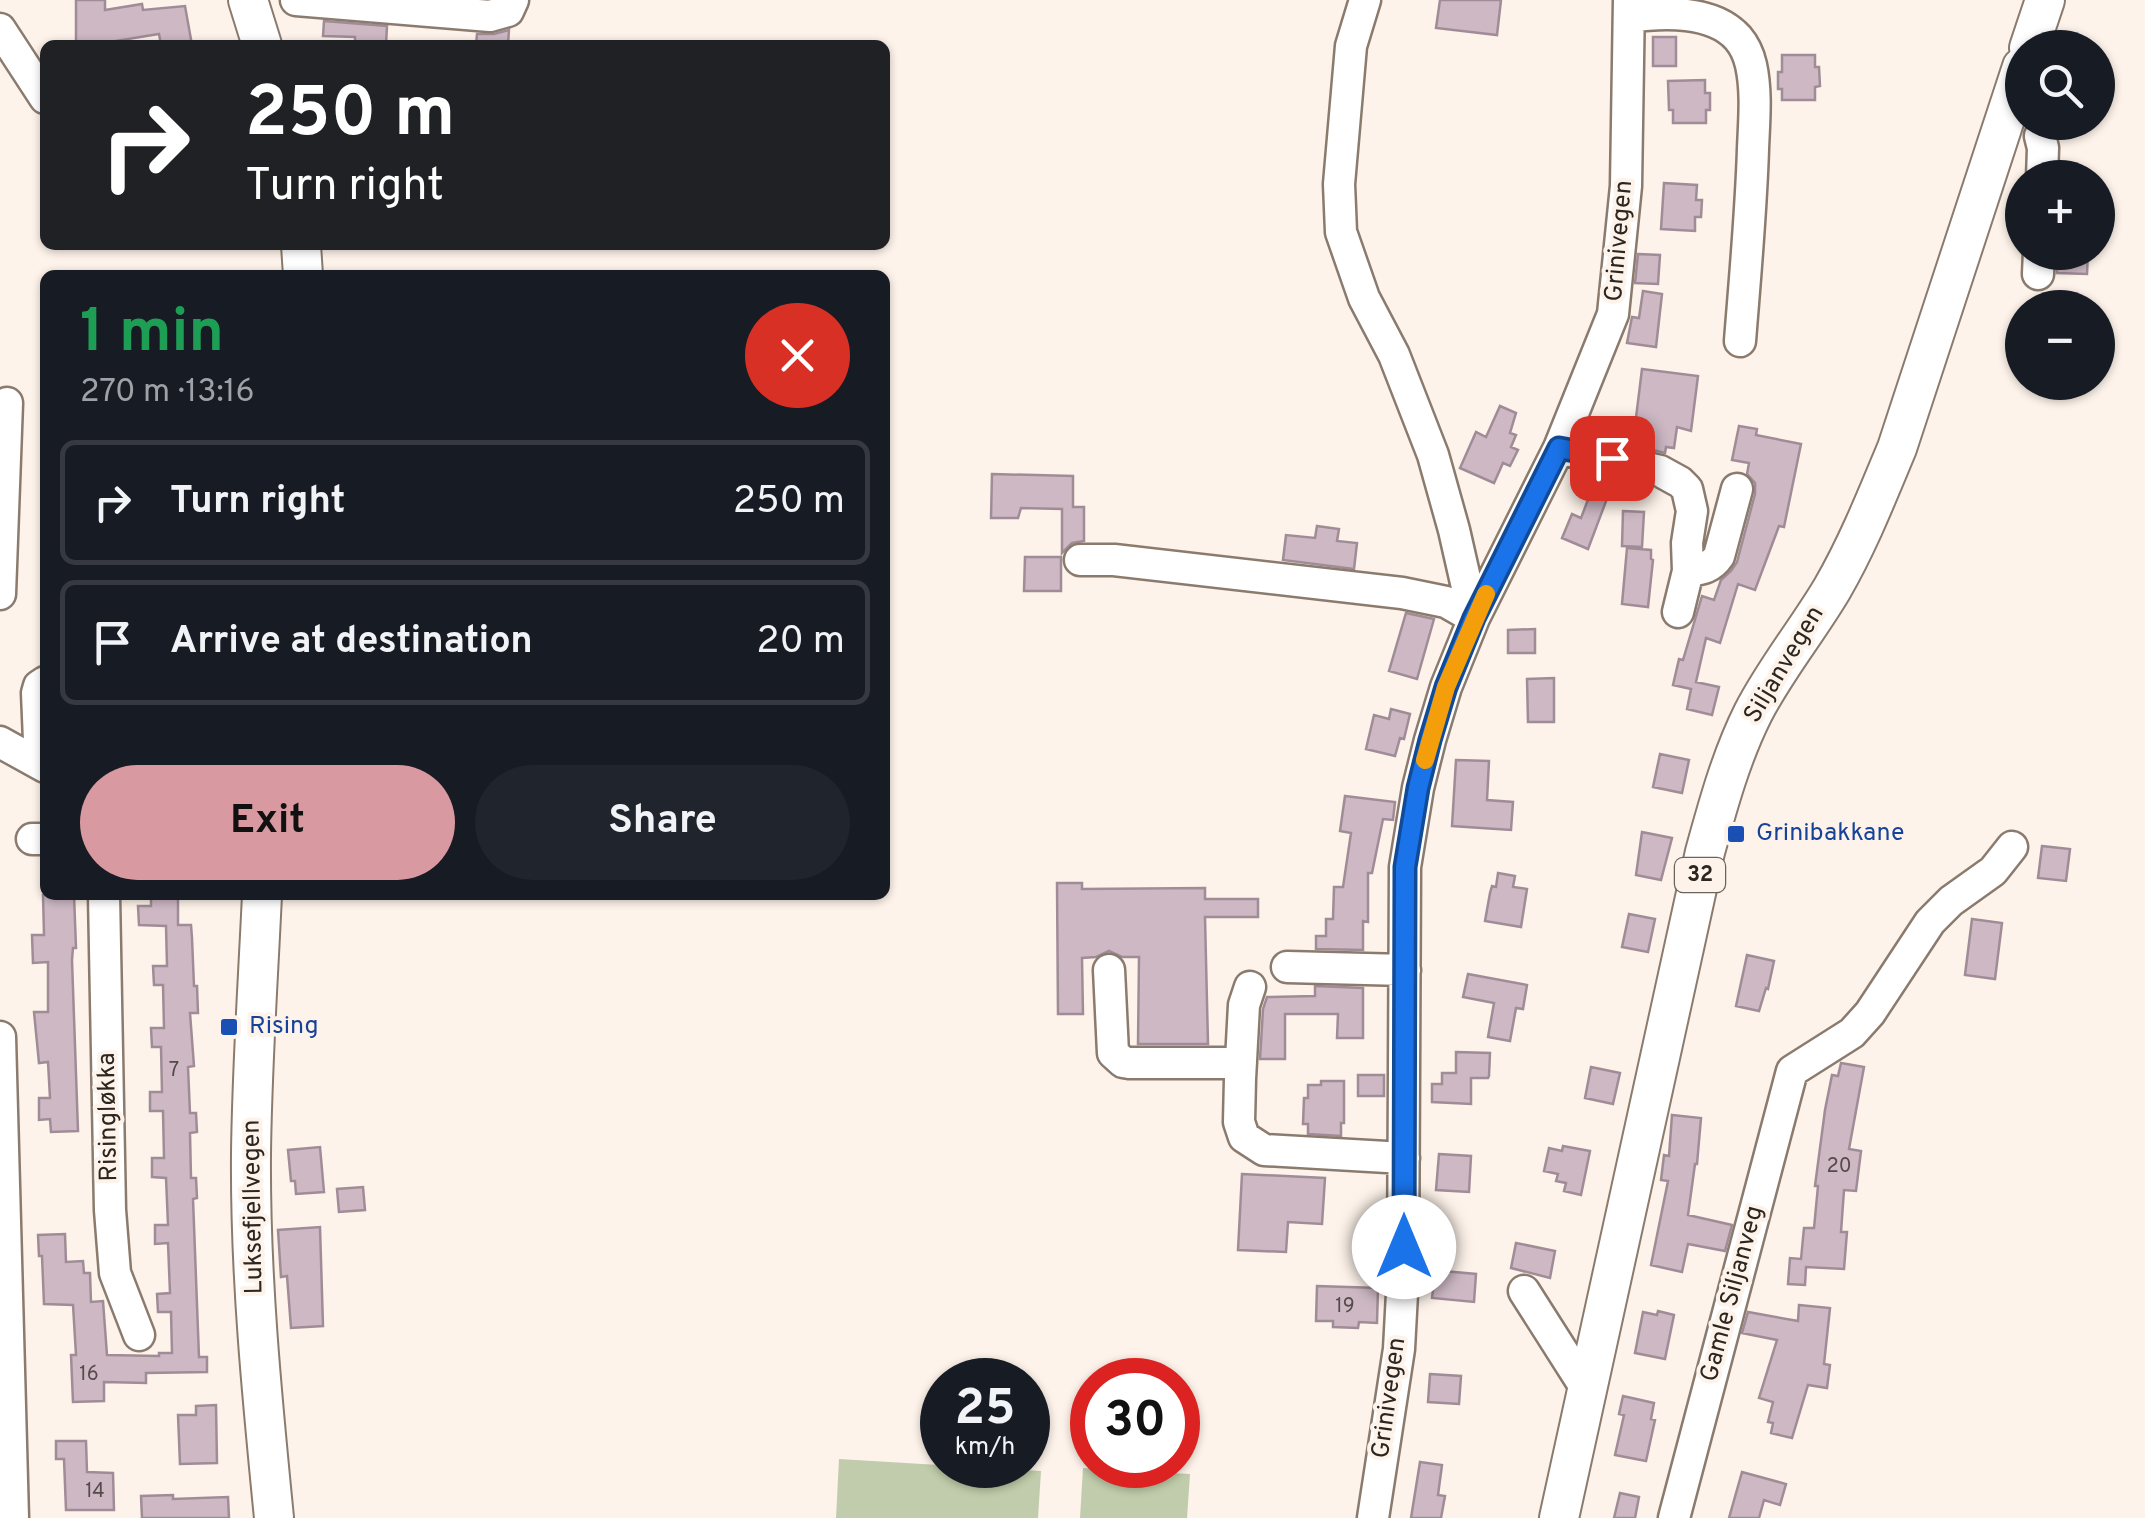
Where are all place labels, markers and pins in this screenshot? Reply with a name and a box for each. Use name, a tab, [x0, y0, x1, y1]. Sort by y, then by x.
pin	[1570, 416, 1655, 501]
place label: Grinibakkane	[1756, 818, 1904, 850]
marker: Grinibakkane	[1725, 823, 1747, 845]
place label: Rising	[249, 1011, 319, 1043]
marker: Rising	[218, 1016, 240, 1038]

